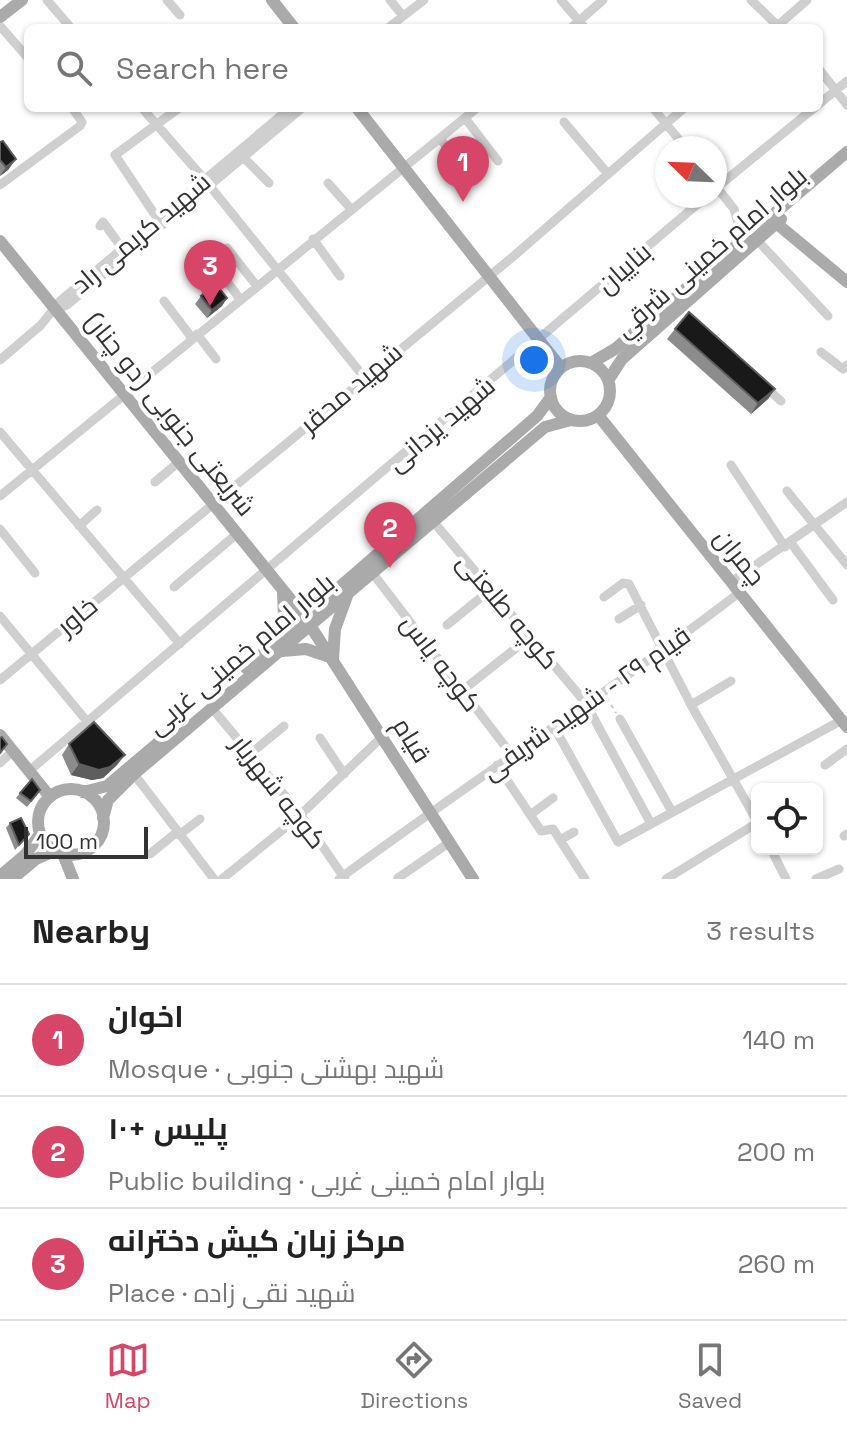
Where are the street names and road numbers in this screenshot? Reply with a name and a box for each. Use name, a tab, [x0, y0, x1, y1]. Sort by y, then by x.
street label: بلوار امام خمینی شرقي	[608, 159, 817, 348]
street label: شهید کریمی راد	[64, 165, 218, 301]
street label: بناییان	[590, 235, 658, 301]
street label: شریعتی جنوبی (دو چنار)	[77, 305, 263, 523]
street label: شهید محقر	[291, 335, 409, 442]
street label: شهید یزدانی	[380, 369, 502, 479]
street label: چمران	[707, 521, 773, 593]
street label: کوچه طلعتی	[449, 546, 567, 676]
street label: بلوار امام خمینی غربی	[140, 565, 343, 743]
street label: خاور	[48, 589, 104, 644]
street label: کوچه یاس	[393, 607, 489, 719]
street label: قیام ۲۹ - شهید شریفی	[475, 618, 698, 789]
street label: قیام	[384, 711, 439, 770]
street label: کوچه شهریار	[223, 727, 334, 856]

